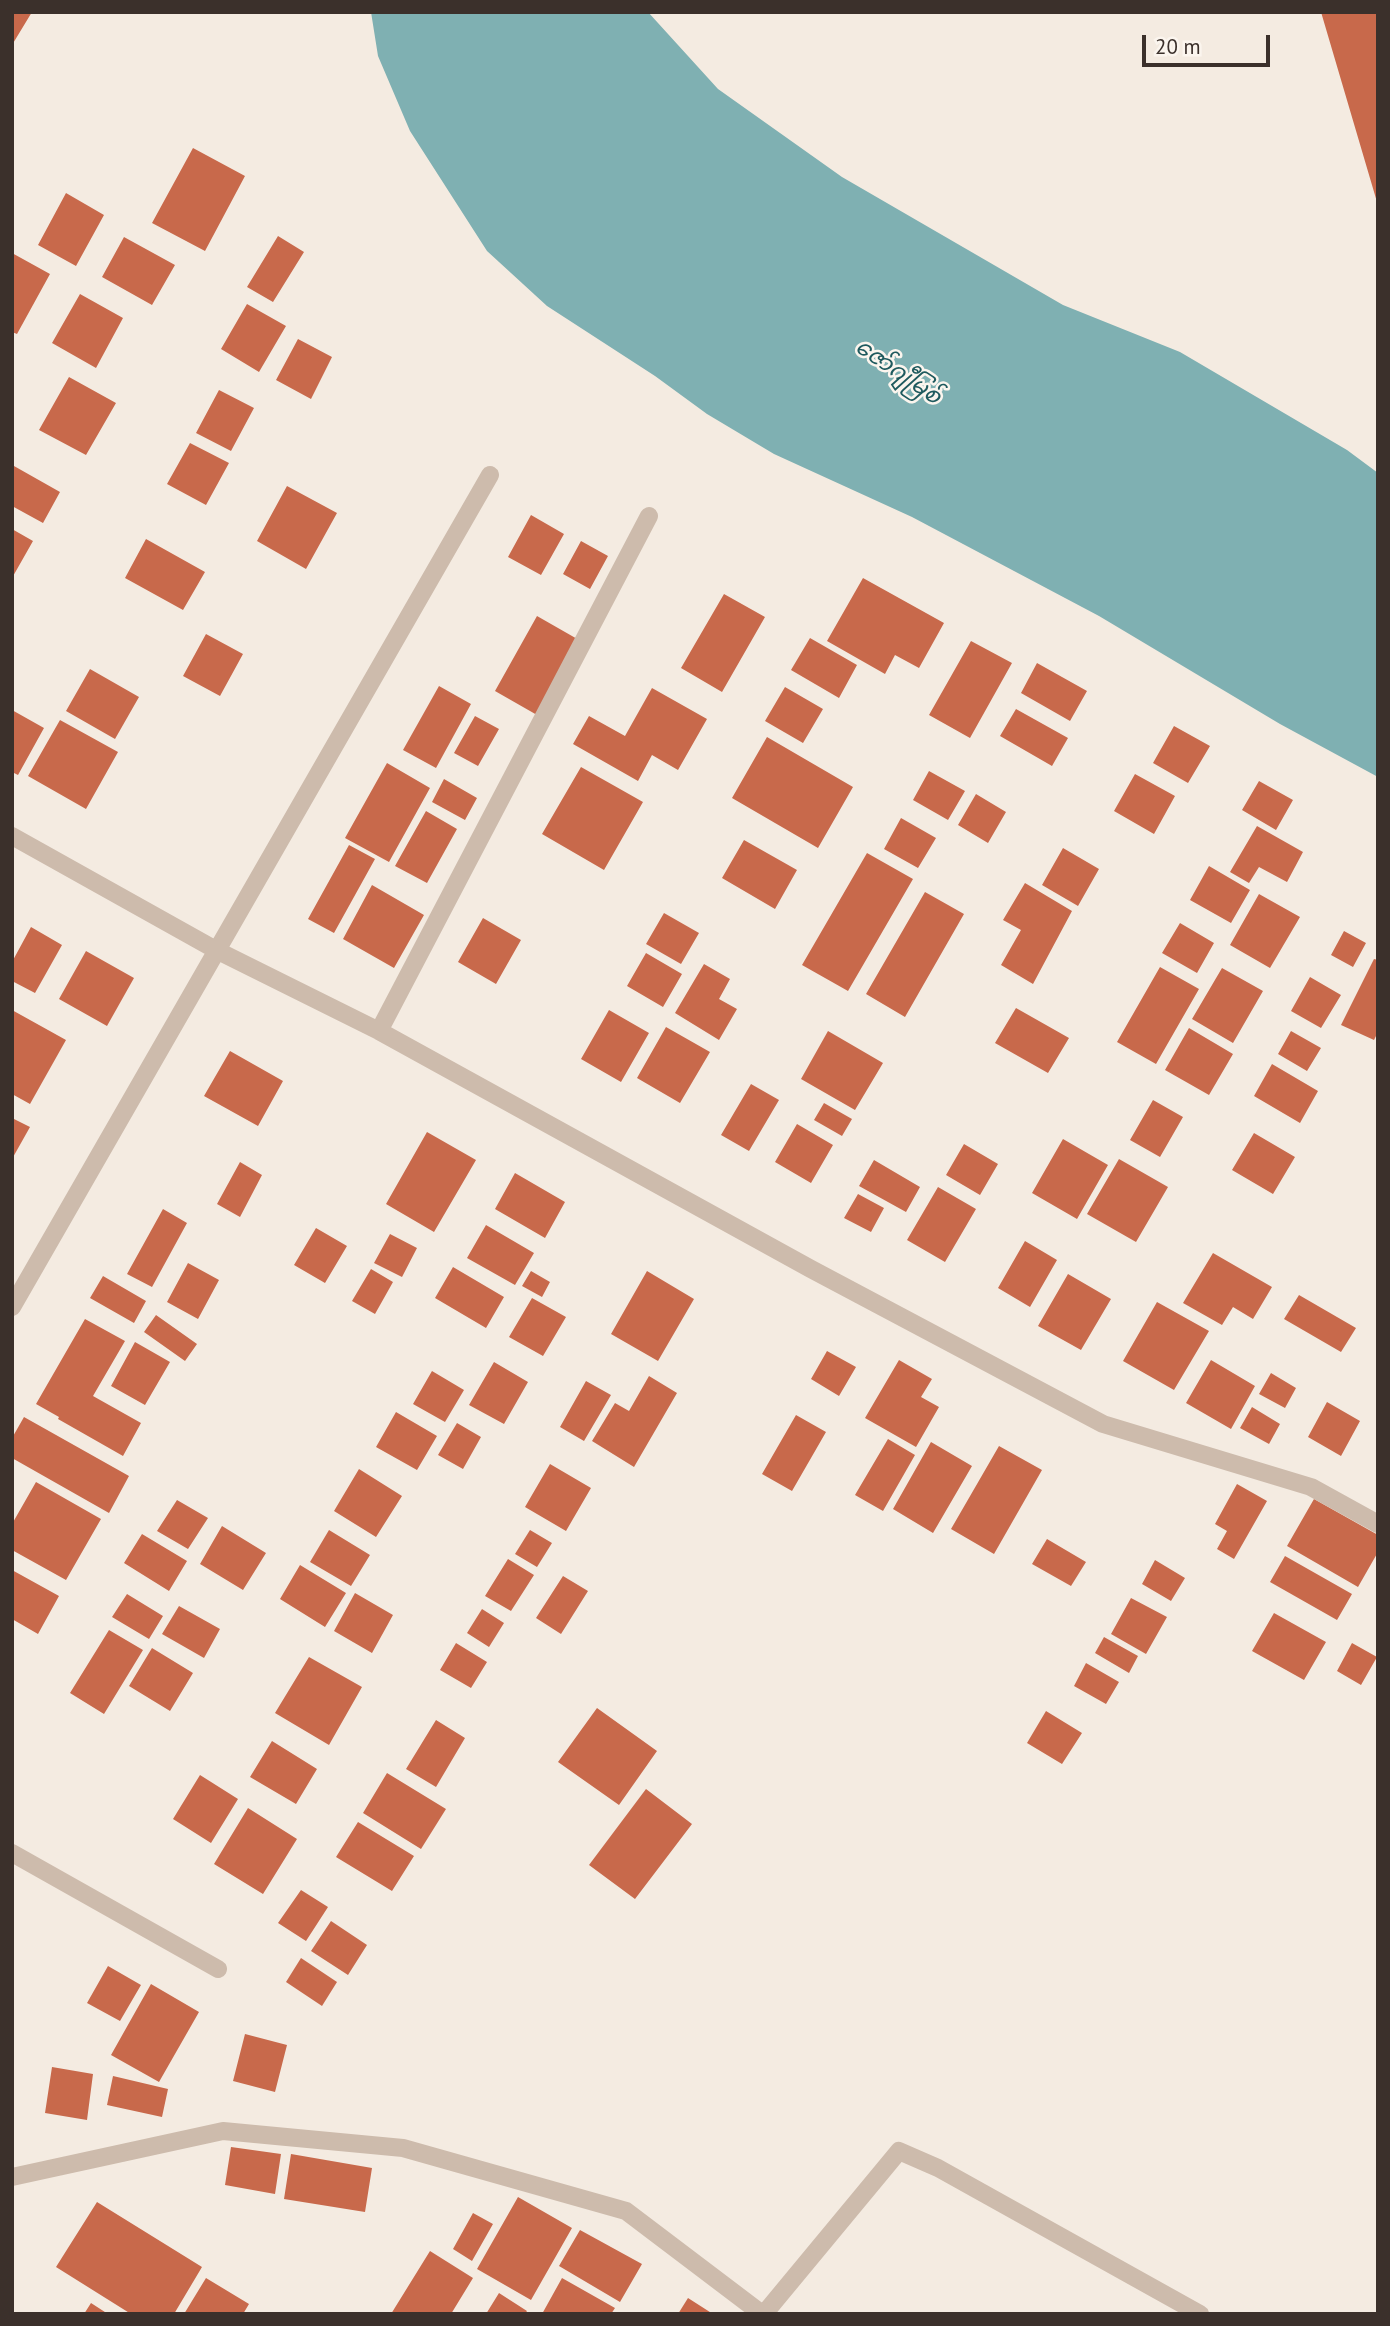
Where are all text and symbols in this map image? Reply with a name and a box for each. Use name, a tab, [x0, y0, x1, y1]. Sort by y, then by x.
scale bar	[1145, 21, 1273, 65]
text: 20 m	[1155, 33, 1201, 60]
water label: ဇော်ဂျီမြစ်	[850, 333, 946, 411]

